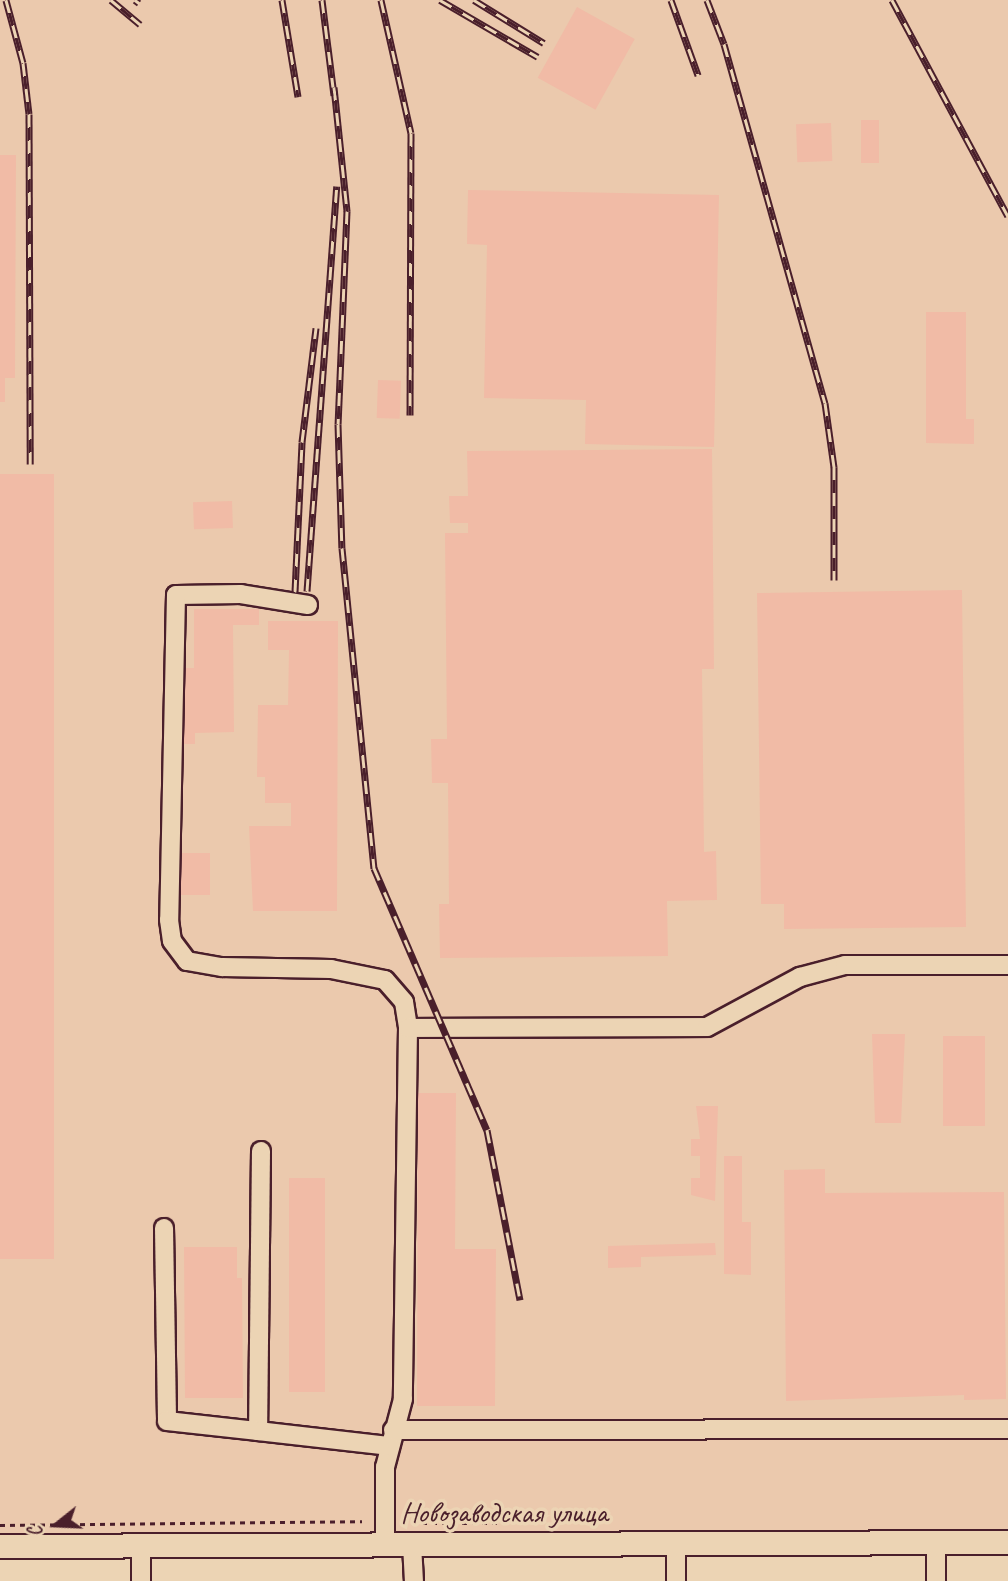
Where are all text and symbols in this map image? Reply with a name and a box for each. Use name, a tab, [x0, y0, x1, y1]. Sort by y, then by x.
north arrow	[21, 1490, 91, 1560]
street label: Новозаводская улица	[400, 1494, 608, 1530]
text: С	[23, 1523, 49, 1540]

